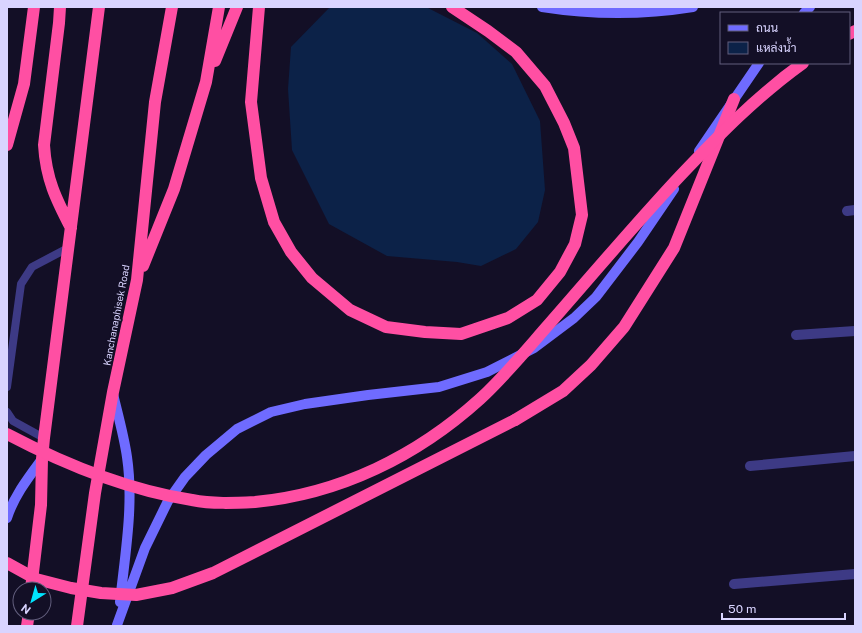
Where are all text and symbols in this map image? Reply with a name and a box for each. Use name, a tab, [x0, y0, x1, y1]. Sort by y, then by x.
legend	[720, 12, 850, 64]
text: ถนน	[756, 21, 779, 35]
text: แหล่งน้ำ	[756, 37, 796, 55]
street label: Kanchanaphisek Road	[100, 263, 132, 367]
north arrow	[12, 581, 52, 621]
scale bar	[722, 595, 845, 621]
text: N	[19, 602, 33, 616]
text: 50 m	[728, 602, 756, 616]

